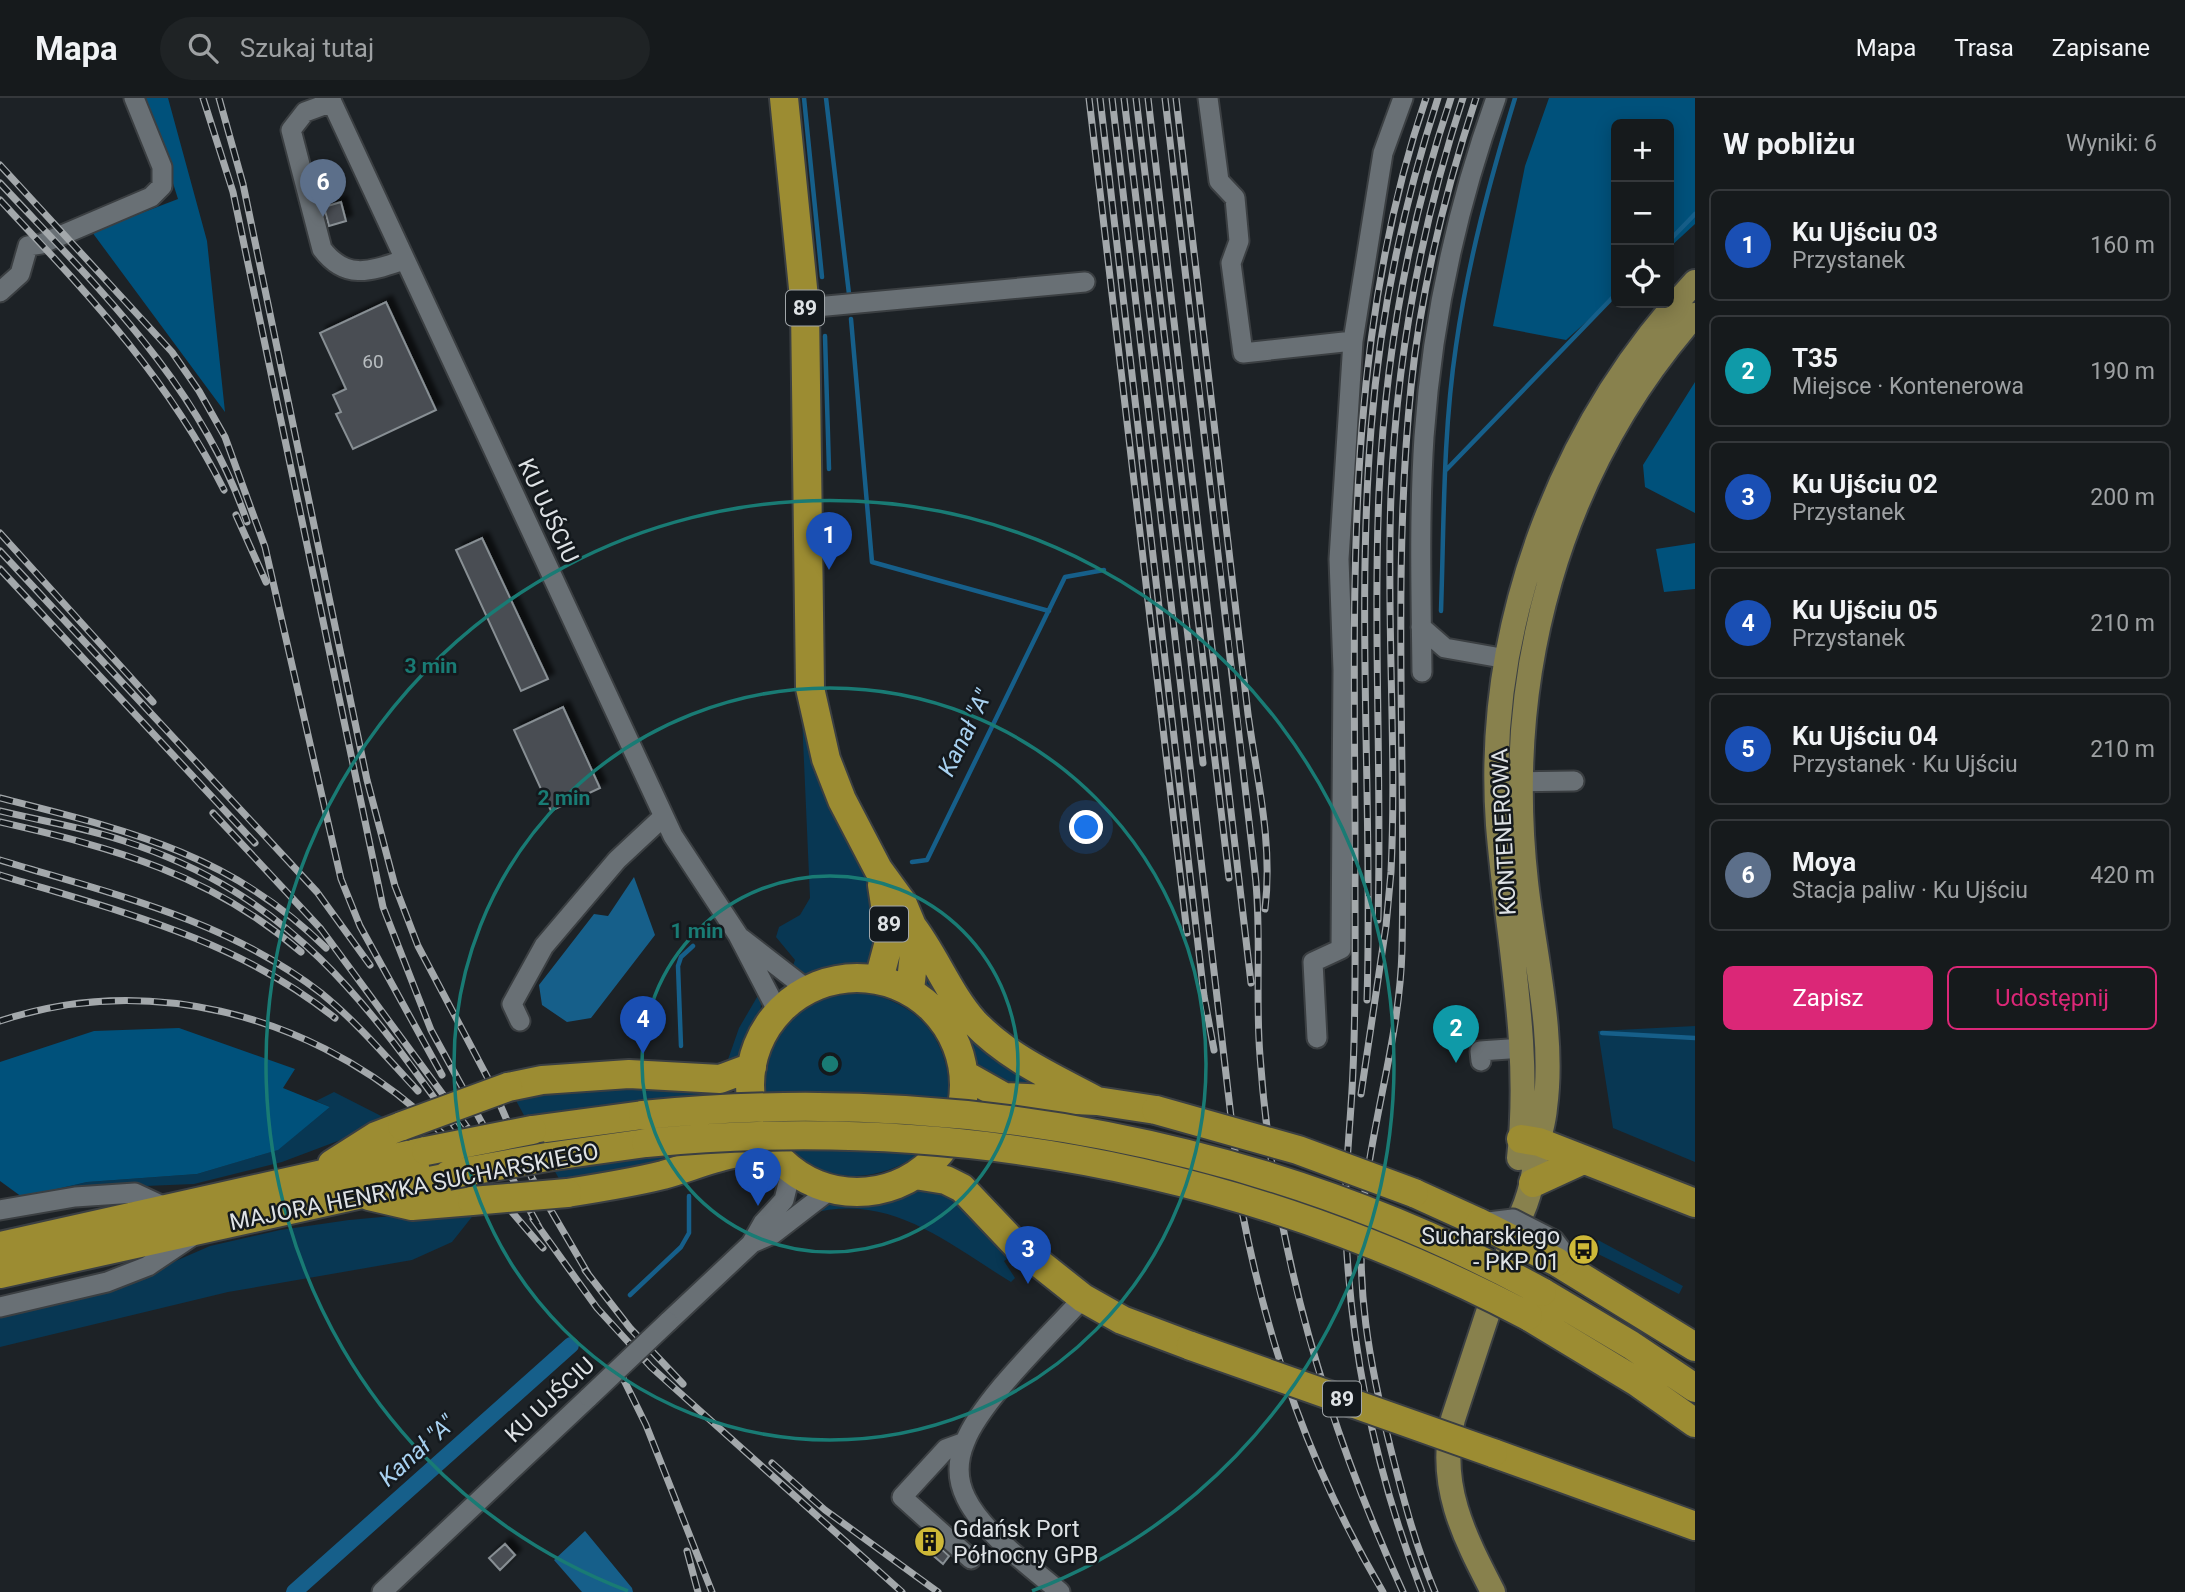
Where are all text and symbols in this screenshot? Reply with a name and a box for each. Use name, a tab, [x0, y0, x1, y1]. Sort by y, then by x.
search box	[160, 17, 650, 80]
text: Mapa	[35, 29, 118, 68]
icon: search	[184, 29, 222, 67]
text: Szukaj tutaj	[240, 33, 374, 63]
text: Mapa	[1856, 34, 1916, 62]
text: Trasa	[1954, 34, 2014, 62]
text: Zapisane	[2052, 34, 2150, 62]
map controls	[1611, 119, 1674, 308]
button: +	[1611, 119, 1674, 182]
text: W pobliżu	[1723, 126, 1855, 161]
text: Wyniki: 6	[2066, 130, 2157, 157]
pin: 6	[300, 159, 346, 217]
button: −	[1611, 182, 1674, 245]
text: Ku Ujściu 03	[1792, 217, 1938, 247]
text: 1	[1741, 232, 1755, 259]
text: 160 m	[2090, 232, 2155, 259]
button: locate	[1611, 245, 1674, 308]
text: Przystanek	[1792, 247, 1905, 274]
road number: 89	[786, 290, 824, 326]
text: T35	[1792, 343, 1838, 373]
house number: 60	[362, 350, 384, 373]
text: 2	[1741, 358, 1755, 385]
text: 190 m	[2090, 358, 2155, 385]
text: Miejsce · Kontenerowa	[1792, 373, 2024, 400]
street label: KU UJŚCIU	[512, 454, 585, 568]
text: Ku Ujściu 02	[1792, 469, 1938, 499]
text: 3	[1741, 484, 1755, 511]
text: 200 m	[2090, 484, 2155, 511]
text: Przystanek	[1792, 499, 1905, 526]
pin: 1	[806, 512, 852, 570]
text: Ku Ujściu 05	[1792, 595, 1938, 625]
text: 4	[1741, 610, 1755, 637]
text: 210 m	[2090, 610, 2155, 637]
text: Przystanek	[1792, 625, 1905, 652]
text: 3 min	[405, 654, 457, 678]
water label: Kanał "A"	[932, 685, 998, 781]
text: Ku Ujściu 04	[1792, 721, 1938, 751]
text: 5	[1741, 736, 1755, 763]
text: 210 m	[2090, 736, 2155, 763]
street label: KONTENEROWA	[1486, 748, 1522, 916]
text: Przystanek · Ku Ujściu	[1792, 751, 2018, 778]
text: 2 min	[538, 786, 590, 810]
your location	[1069, 810, 1103, 844]
text: Moya	[1792, 847, 1856, 877]
text: 6	[1741, 862, 1755, 889]
text: 420 m	[2090, 862, 2155, 889]
text: Stacja paliw · Ku Ujściu	[1792, 877, 2028, 904]
road number: 89	[870, 906, 908, 942]
text: 1 min	[671, 919, 723, 943]
button: Zapisz	[1723, 966, 1933, 1030]
button: Udostępnij	[1947, 966, 2157, 1030]
pin: 4	[620, 996, 666, 1054]
pin: 2	[1433, 1005, 1479, 1063]
centre of rings	[818, 1052, 842, 1076]
street label: MAJORA HENRYKA SUCHARSKIEGO	[227, 1138, 601, 1236]
pin: 5	[735, 1148, 781, 1206]
place label: Sucharskiego - PKP 01	[1421, 1223, 1560, 1276]
pin: 3	[1005, 1226, 1051, 1284]
bus stop icon: Sucharskiego - PKP 01	[1566, 1232, 1600, 1266]
street label: KU UJŚCIU	[499, 1351, 600, 1448]
road number: 89	[1323, 1382, 1361, 1416]
water label: Kanał "A"	[373, 1409, 461, 1492]
place label: Gdańsk Port Północny GPB	[953, 1516, 1098, 1569]
building icon: Gdańsk Port Północny GPB	[913, 1525, 947, 1559]

